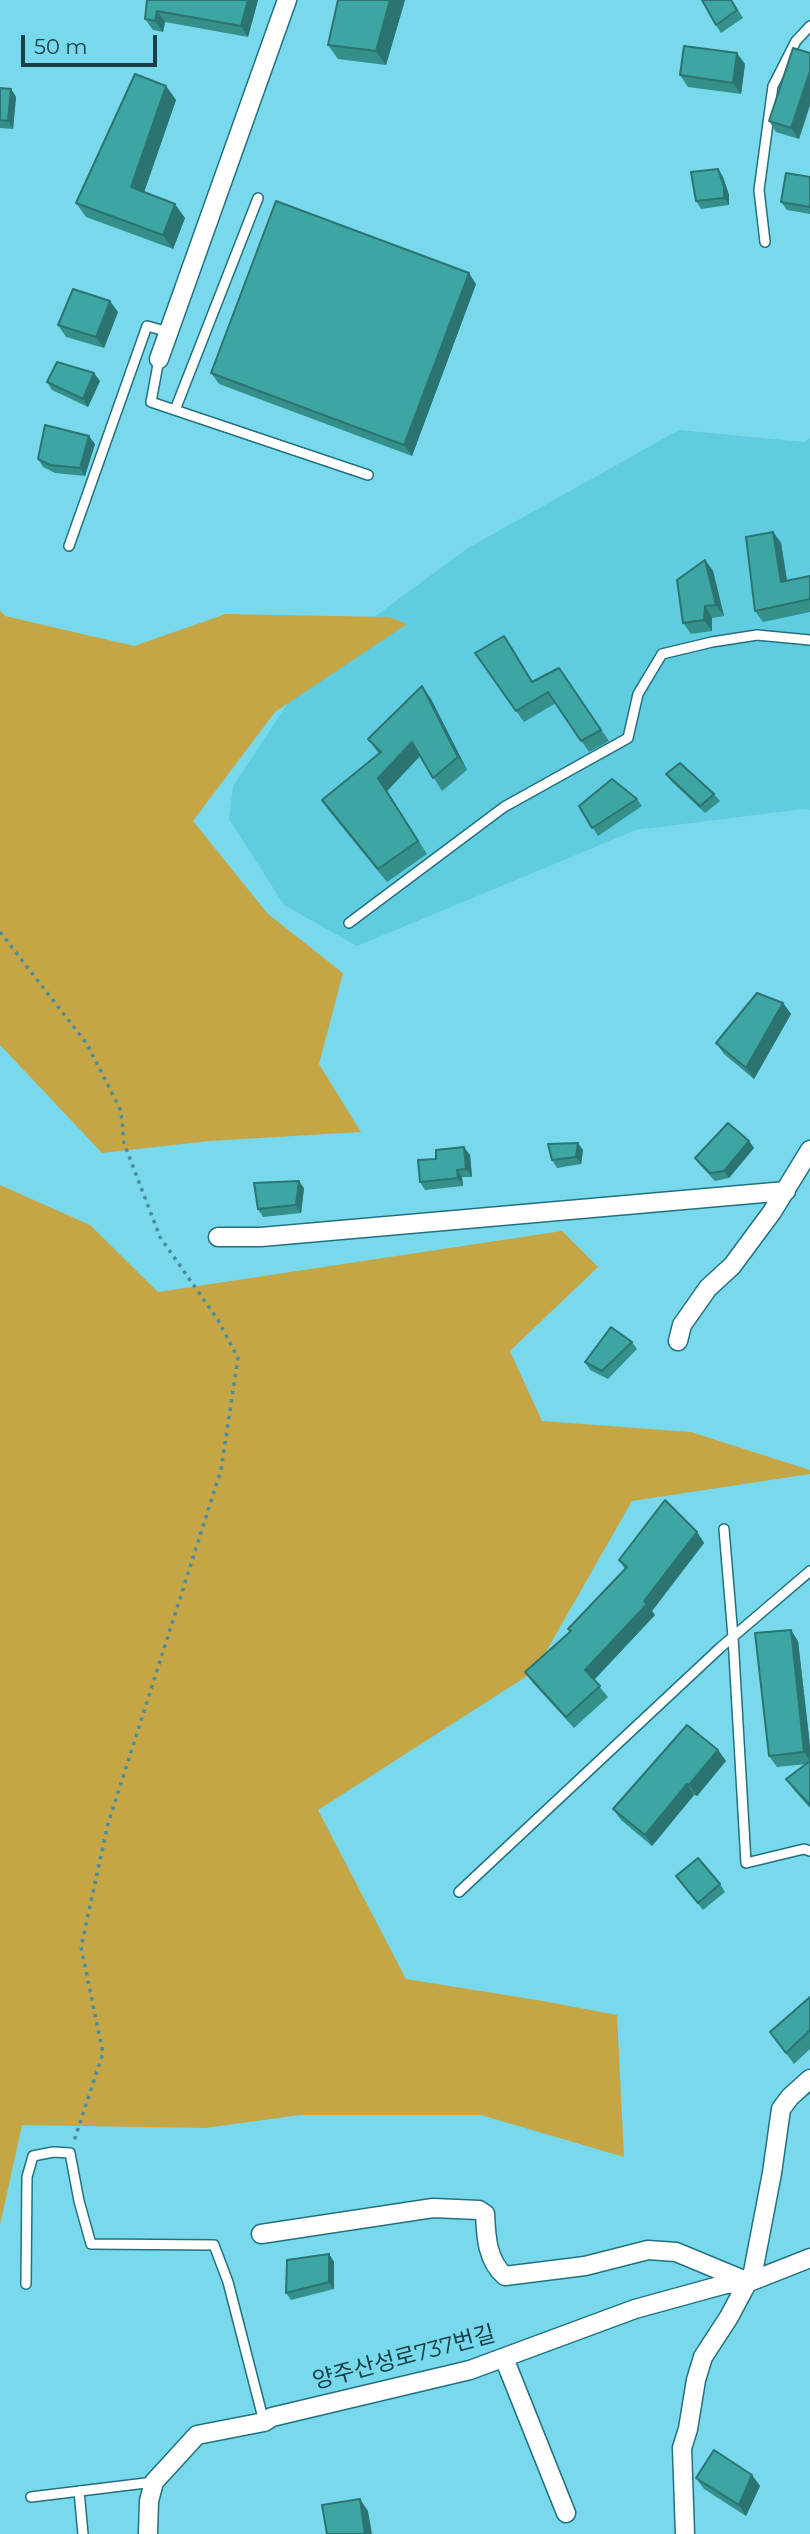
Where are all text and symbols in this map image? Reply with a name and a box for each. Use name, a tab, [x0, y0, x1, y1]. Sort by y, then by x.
scale bar	[24, 21, 161, 65]
text: 50 m	[34, 34, 88, 59]
street label: 양주산성로737번길	[310, 2320, 498, 2396]

